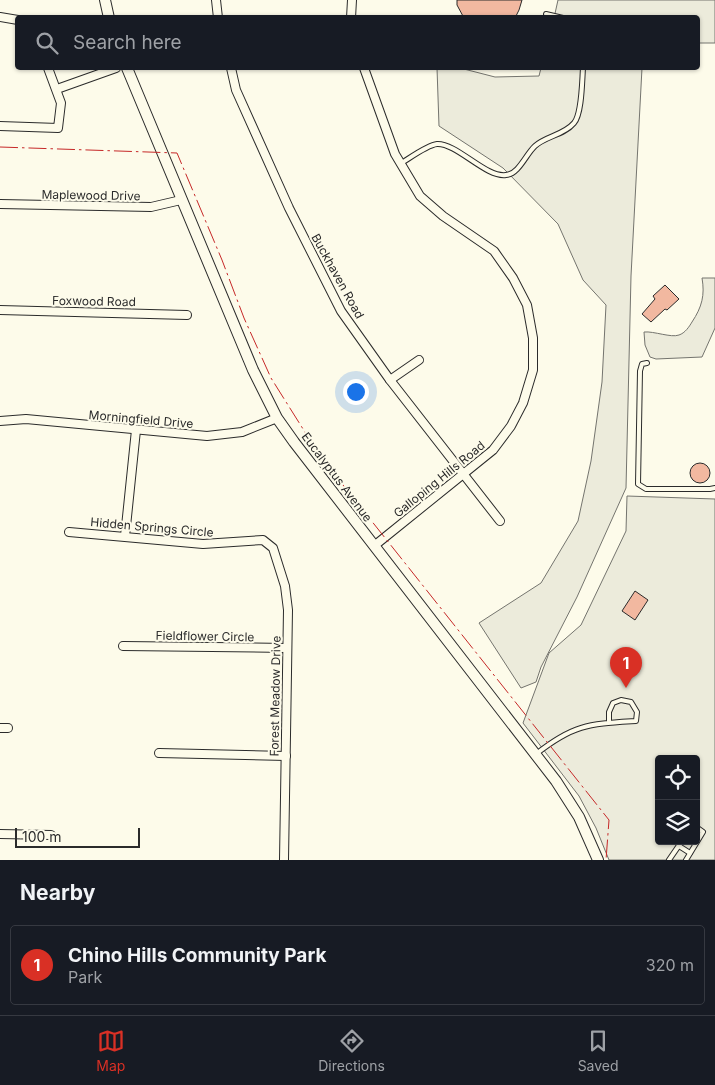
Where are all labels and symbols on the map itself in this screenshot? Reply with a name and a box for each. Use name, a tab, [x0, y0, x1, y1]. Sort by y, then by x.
street label: Maplewood Drive	[41, 187, 141, 203]
street label: Buckhaven Road	[308, 231, 368, 321]
street label: Foxwood Road	[52, 293, 136, 309]
your location	[343, 379, 369, 405]
street label: Morningfield Drive	[88, 407, 194, 431]
street label: Eucalyptus Avenue	[299, 429, 375, 525]
street label: Galloping Hills Road	[390, 438, 488, 520]
street label: Hidden Springs Circle	[90, 514, 214, 540]
street label: Fieldflower Circle	[155, 628, 255, 644]
street label: Forest Meadow Drive	[266, 636, 284, 756]
pin: 1	[610, 647, 642, 688]
scale bar	[15, 825, 140, 848]

